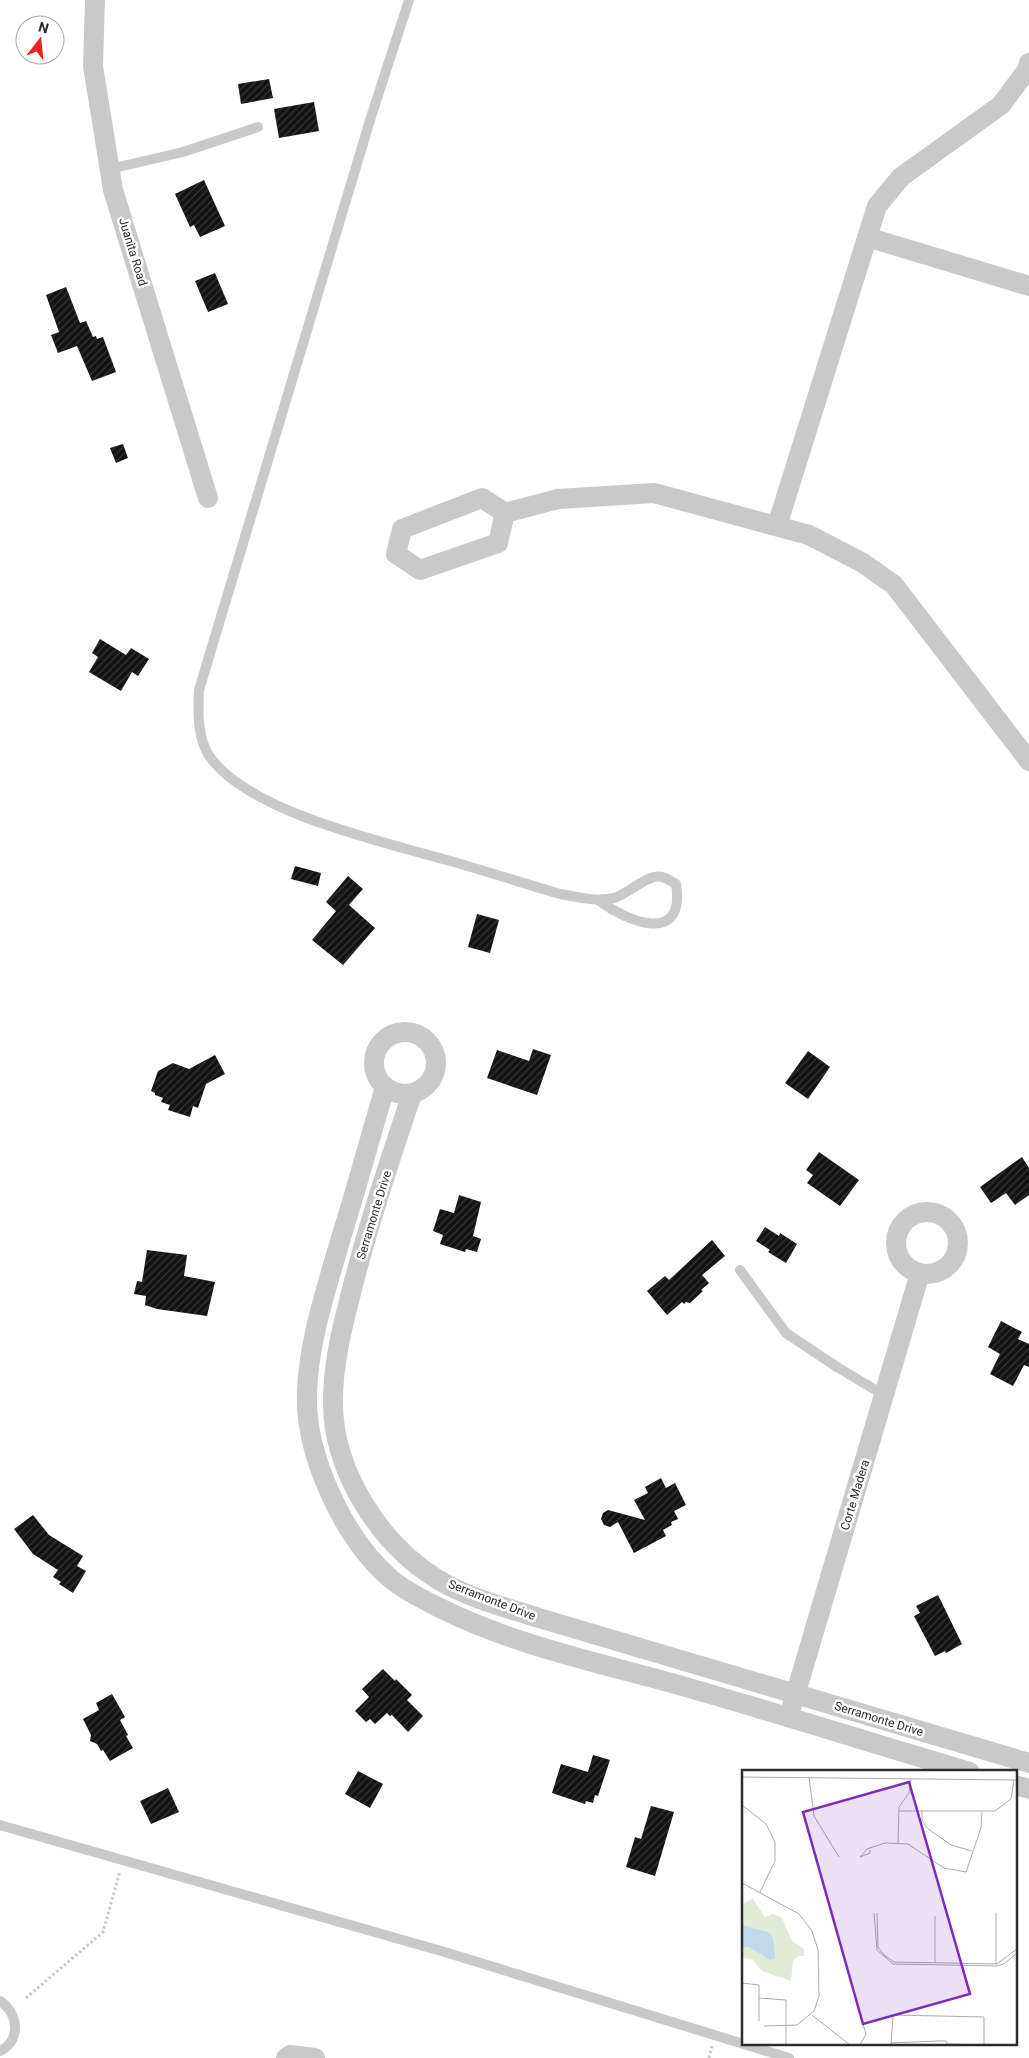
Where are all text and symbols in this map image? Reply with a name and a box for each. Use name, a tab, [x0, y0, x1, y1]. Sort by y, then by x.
north arrow	[15, 15, 65, 65]
text: N	[37, 18, 51, 37]
street label: Juanita Road	[116, 216, 150, 288]
street label: Serramonte Drive	[354, 1169, 394, 1261]
street label: Corte Madera	[838, 1458, 872, 1532]
street label: Serramonte Drive	[446, 1577, 538, 1623]
street label: Serramonte Drive	[833, 1699, 925, 1739]
inset map	[742, 1770, 1016, 2046]

